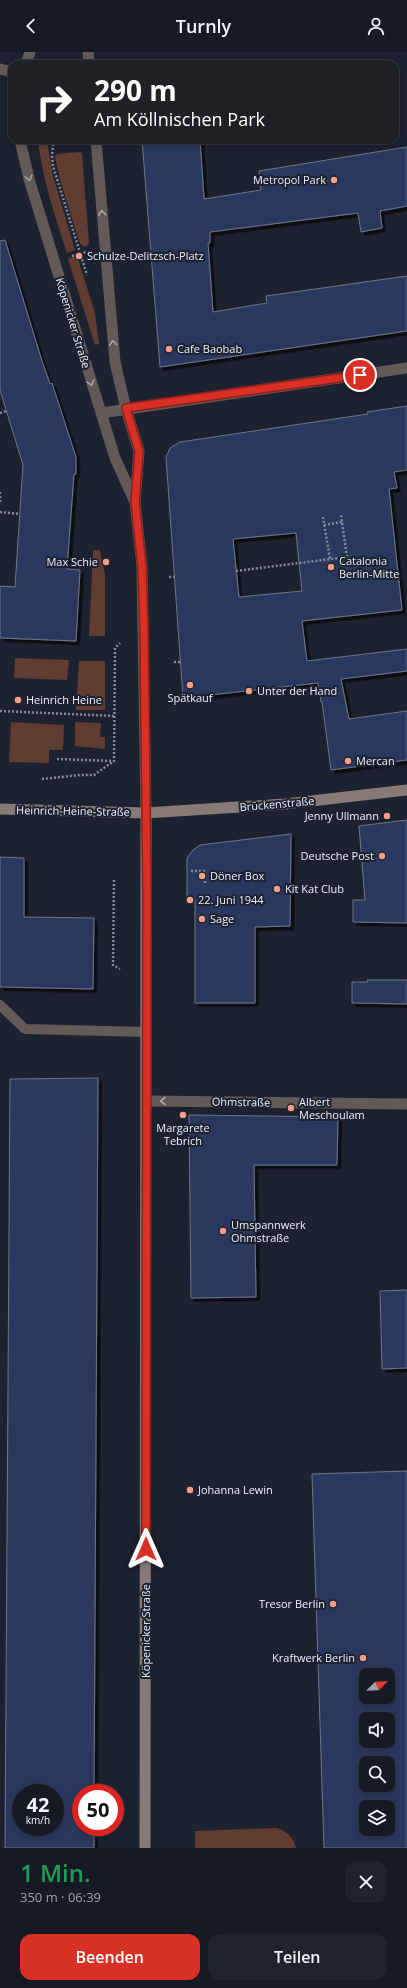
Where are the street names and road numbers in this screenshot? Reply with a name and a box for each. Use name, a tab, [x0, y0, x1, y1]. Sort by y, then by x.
street label: Köpenicker Straße	[53, 276, 94, 370]
street label: Brückenstraße	[239, 793, 315, 814]
street label: Heinrich-Heine-Straße	[16, 802, 130, 819]
street label: Ohmstraße	[212, 1093, 270, 1110]
street label: Köpenicker Straße	[138, 1584, 153, 1678]

